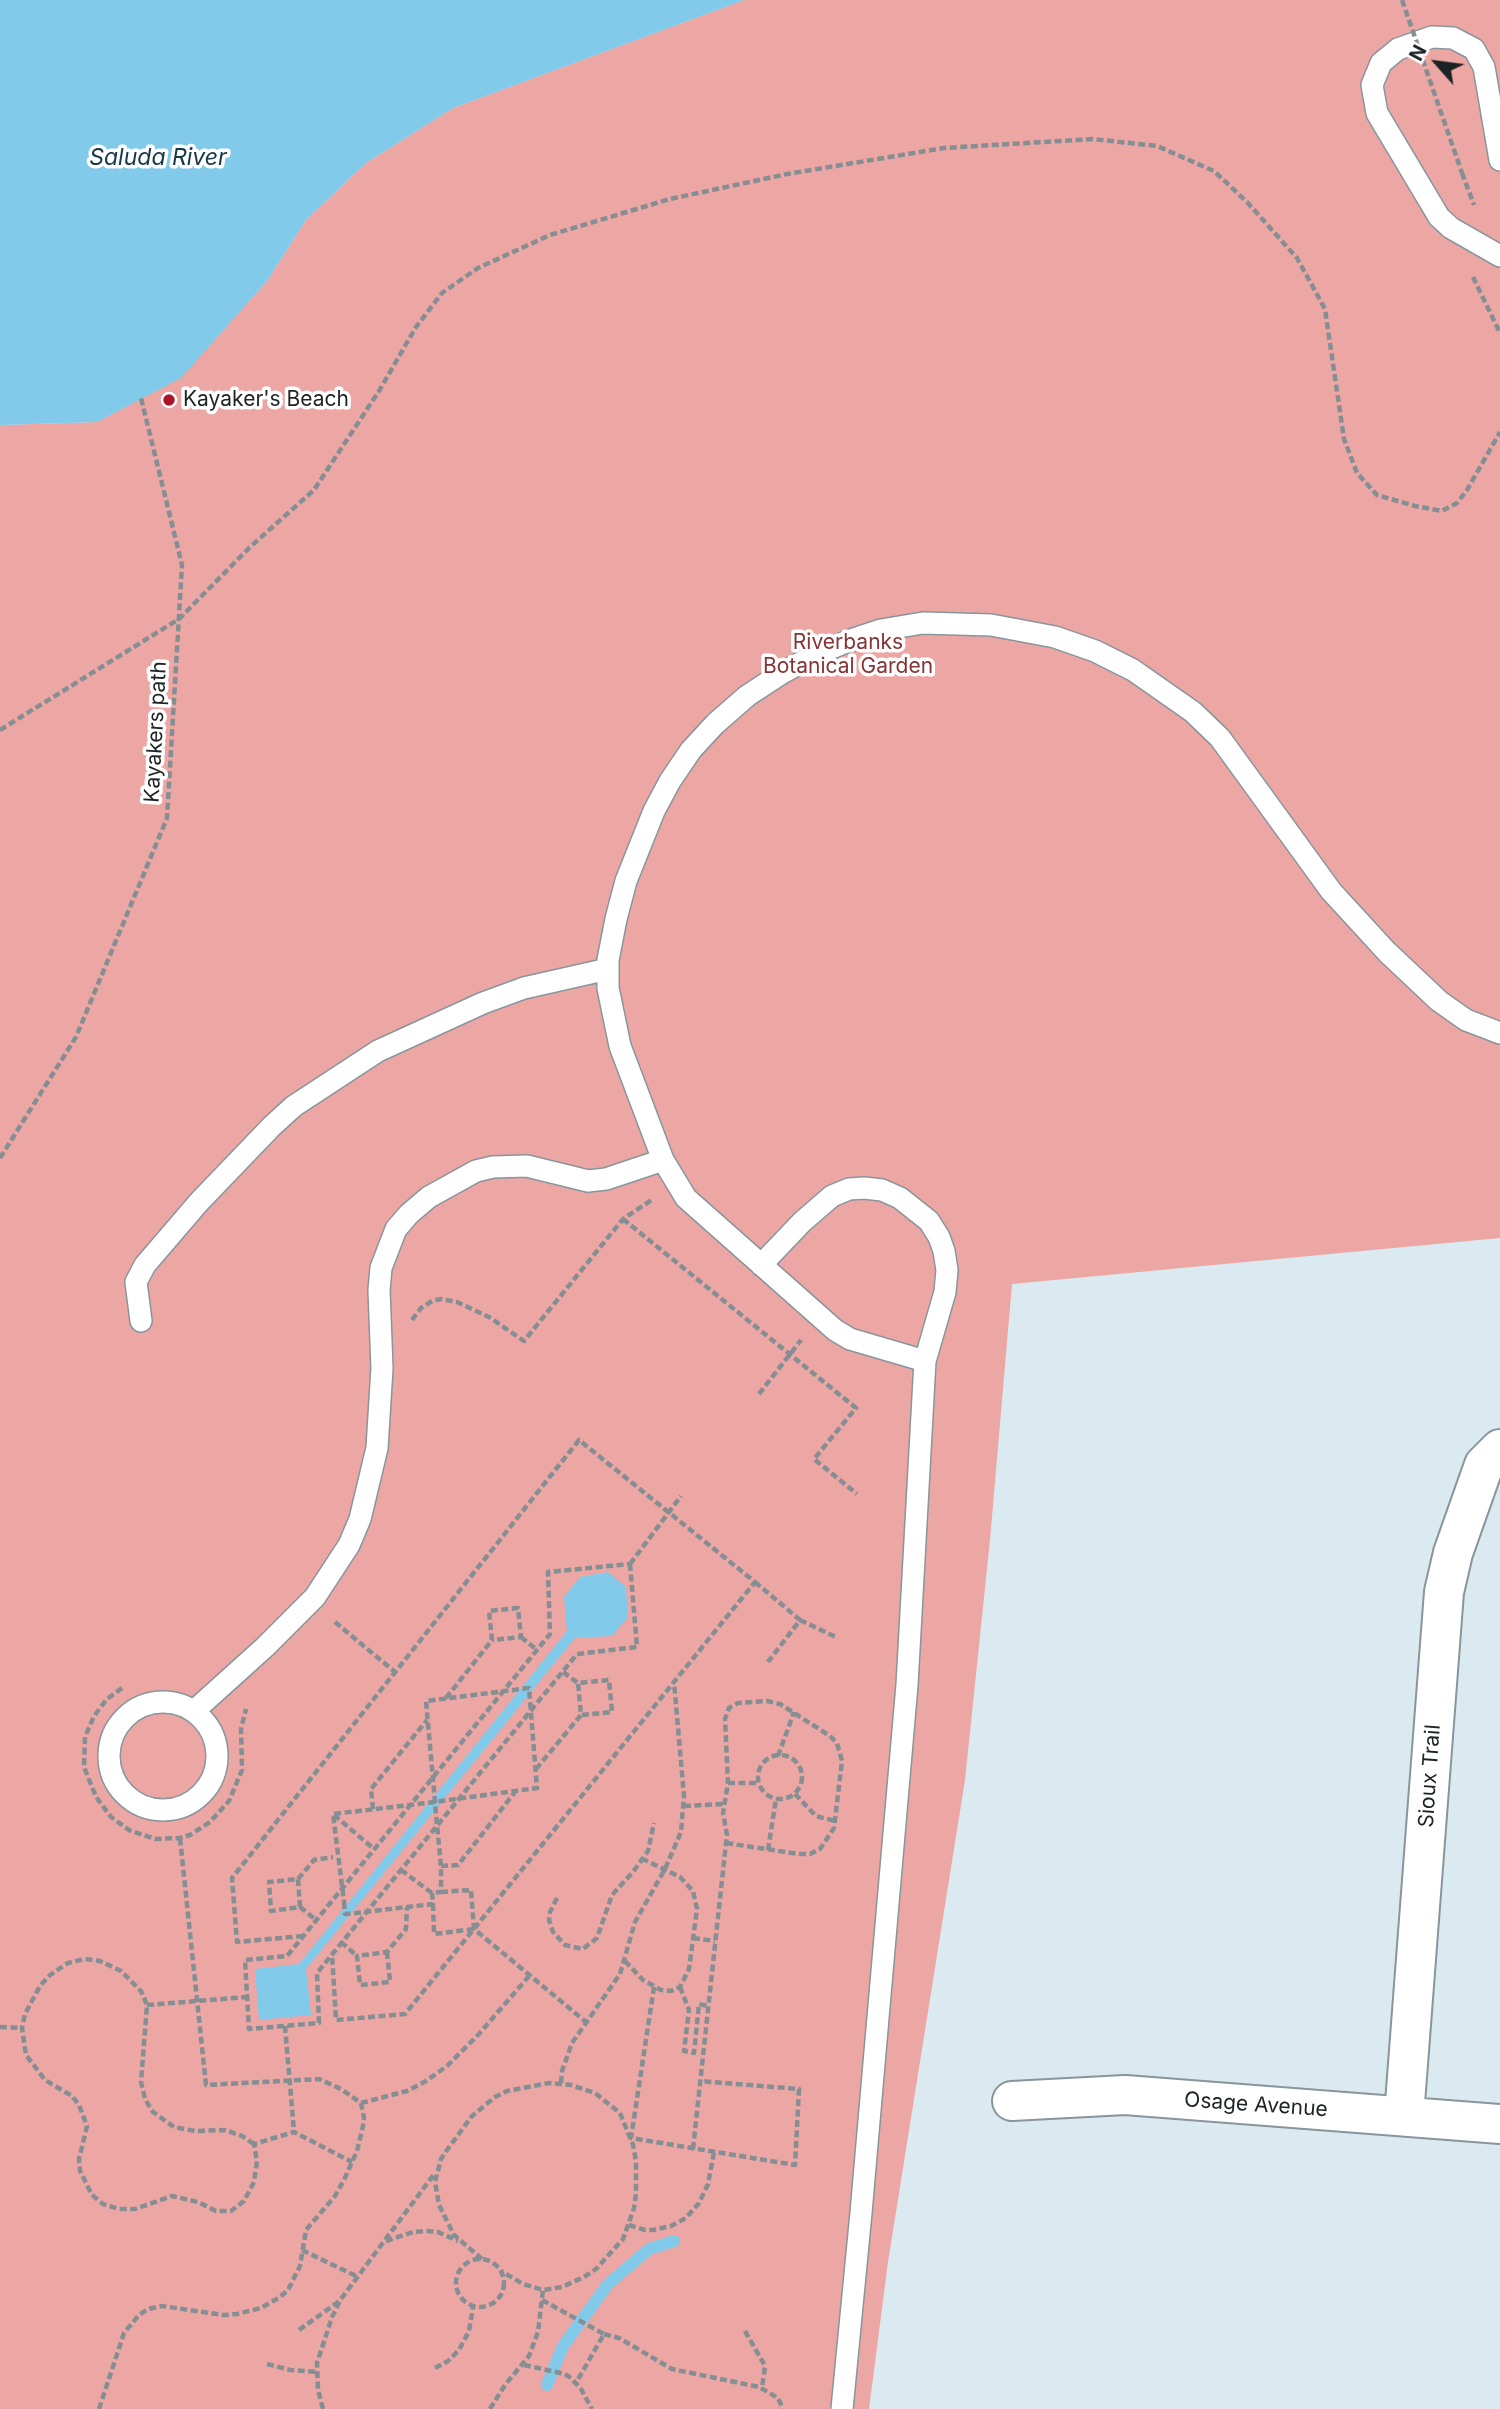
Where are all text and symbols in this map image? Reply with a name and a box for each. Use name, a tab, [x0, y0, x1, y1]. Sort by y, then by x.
north arrow	[1402, 28, 1472, 98]
text: N	[1404, 41, 1432, 65]
water label: Saluda River	[89, 144, 227, 172]
place label: Kayaker's Beach	[183, 387, 349, 413]
marker: Kayaker's Beach	[161, 392, 177, 408]
park label: Riverbanks Botanical Garden	[763, 630, 933, 680]
street label: Kayakers path	[140, 661, 172, 803]
street label: Sioux Trail	[1414, 1724, 1446, 1828]
street label: Osage Avenue	[1183, 2087, 1329, 2123]

